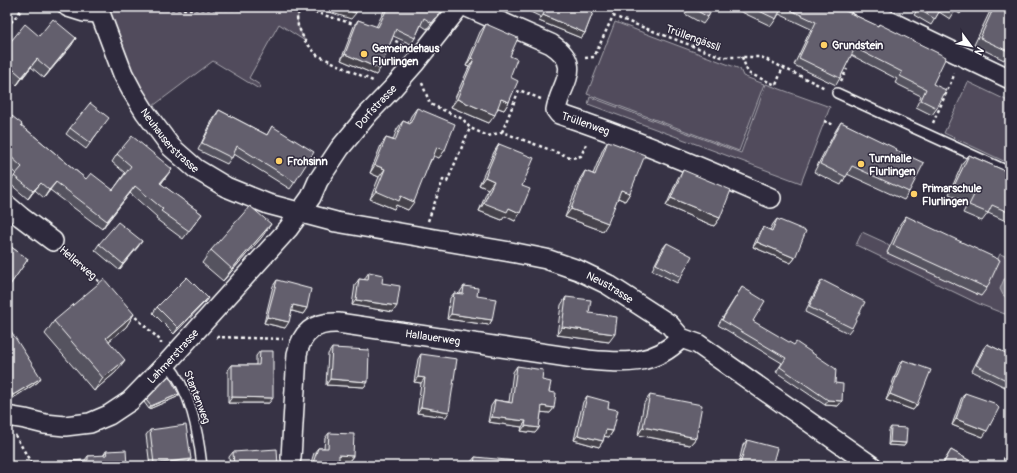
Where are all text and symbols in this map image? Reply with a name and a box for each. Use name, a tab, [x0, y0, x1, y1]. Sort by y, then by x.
street label: Trüllengässli	[664, 22, 722, 54]
north arrow	[951, 26, 991, 66]
place label: Grundstein	[832, 39, 883, 52]
marker: Grundstein	[819, 40, 829, 50]
place label: Gemeindehaus Flurlingen	[372, 42, 439, 68]
text: N	[971, 44, 987, 58]
marker: Gemeindehaus Flurlingen	[359, 49, 369, 59]
street label: Dorfstrasse	[352, 82, 400, 131]
street label: Neuhauserstrasse	[138, 106, 202, 176]
street label: Trüllenweg	[560, 109, 612, 138]
place label: Turnhalle Flurlingen	[868, 152, 915, 178]
place label: Frohsinn	[287, 155, 328, 168]
marker: Frohsinn	[274, 156, 284, 166]
marker: Turnhalle Flurlingen	[856, 159, 866, 169]
place label: Primarschule Flurlingen	[922, 182, 982, 208]
marker: Primarschule Flurlingen	[909, 189, 919, 199]
street label: Hellerweg	[57, 243, 100, 283]
street label: Neustrasse	[584, 269, 636, 306]
street label: Lahmerstrasse	[144, 326, 201, 386]
street label: Hallauerweg	[404, 327, 462, 348]
street label: Stantenweg	[181, 369, 213, 426]

